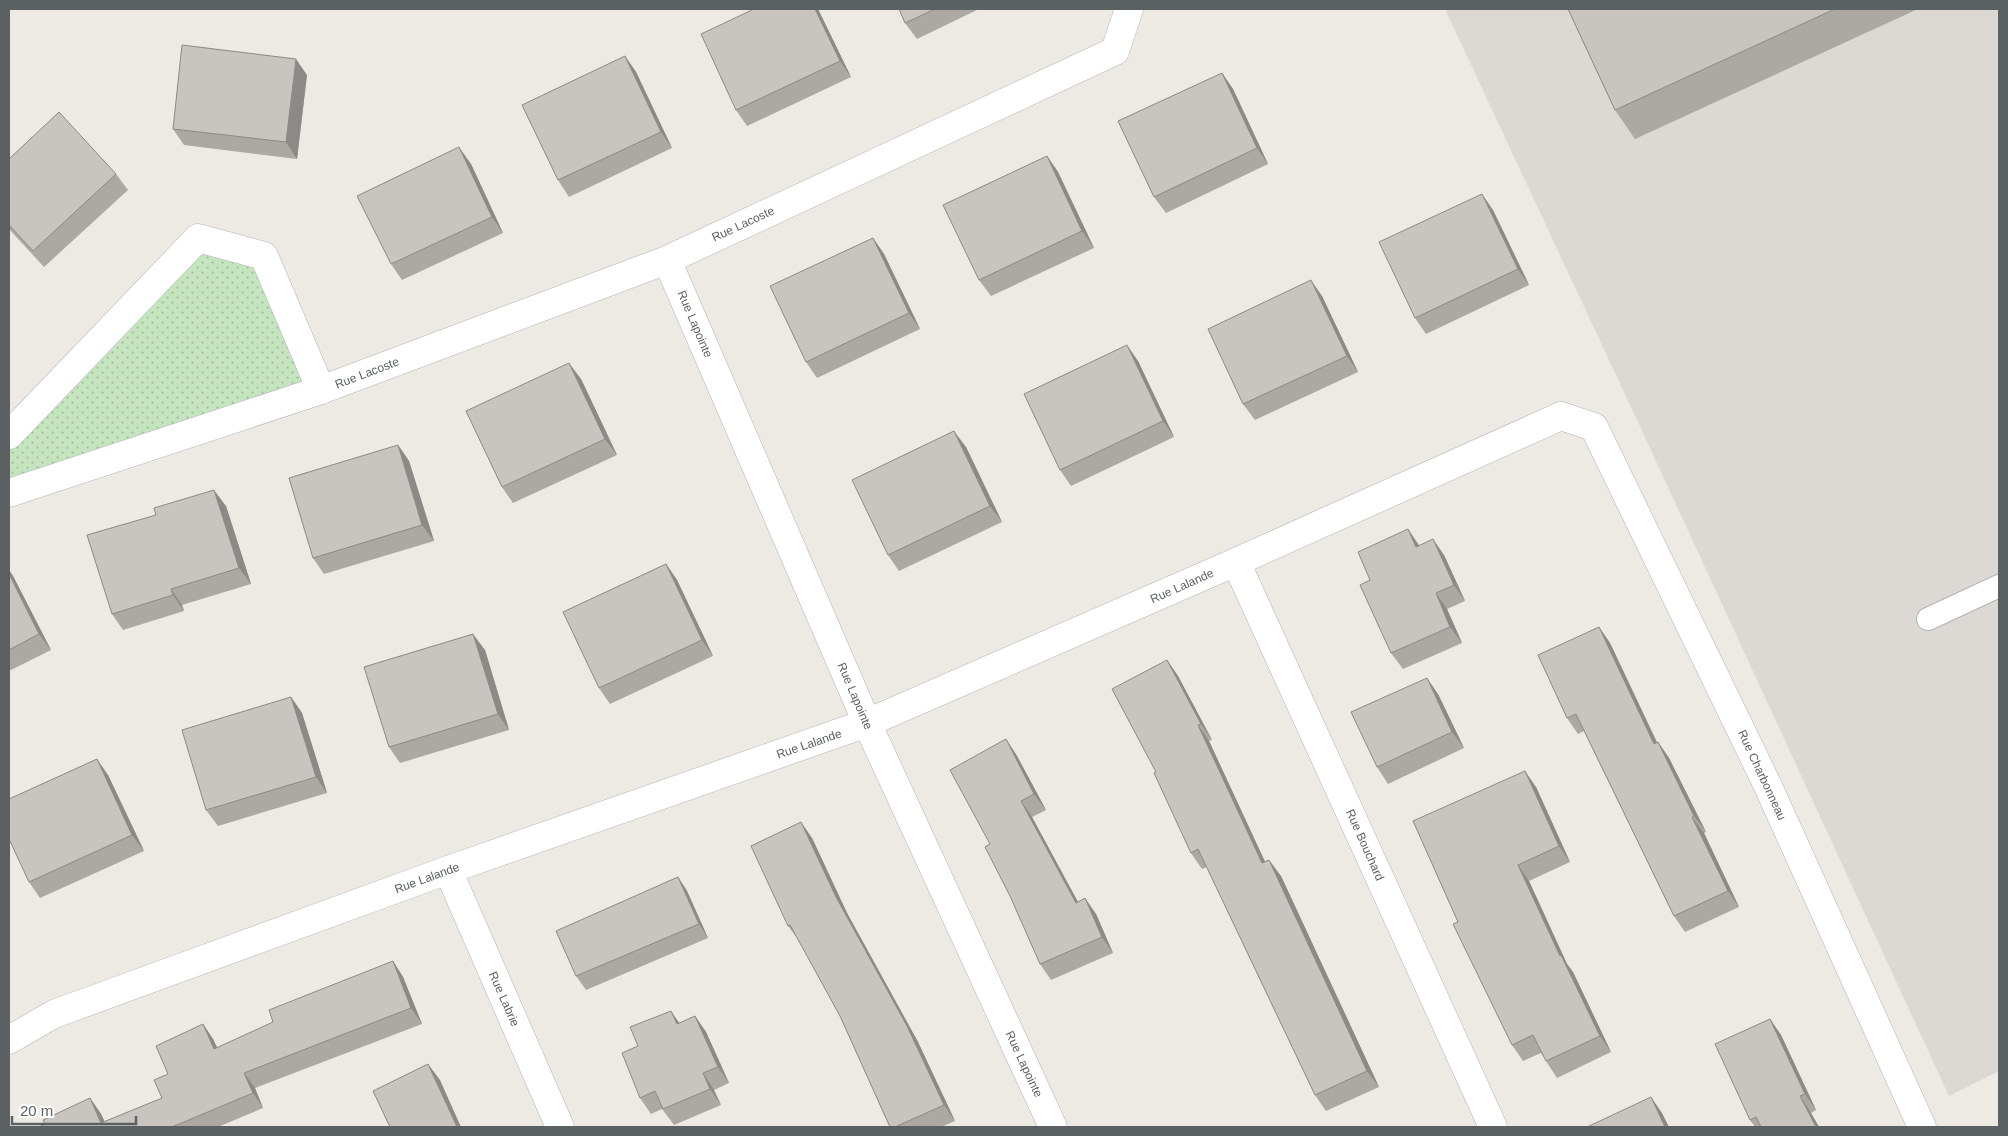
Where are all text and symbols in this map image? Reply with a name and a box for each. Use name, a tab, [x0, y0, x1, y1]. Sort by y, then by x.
street label: Rue Lacoste	[710, 203, 777, 245]
street label: Rue Lapointe	[675, 288, 716, 360]
street label: Rue Lacoste	[333, 354, 401, 392]
street label: Rue Lalande	[1148, 566, 1216, 606]
street label: Rue Lapointe	[835, 660, 876, 732]
street label: Rue Lalande	[775, 726, 844, 762]
street label: Rue Charbonneau	[1735, 728, 1789, 822]
street label: Rue Bouchard	[1343, 807, 1387, 883]
street label: Rue Lalande	[393, 860, 462, 896]
street label: Rue Labrie	[486, 969, 522, 1029]
street label: Rue Lapointe	[1003, 1029, 1046, 1100]
scale bar	[12, 1094, 136, 1126]
text: 20 m	[20, 1102, 53, 1119]

